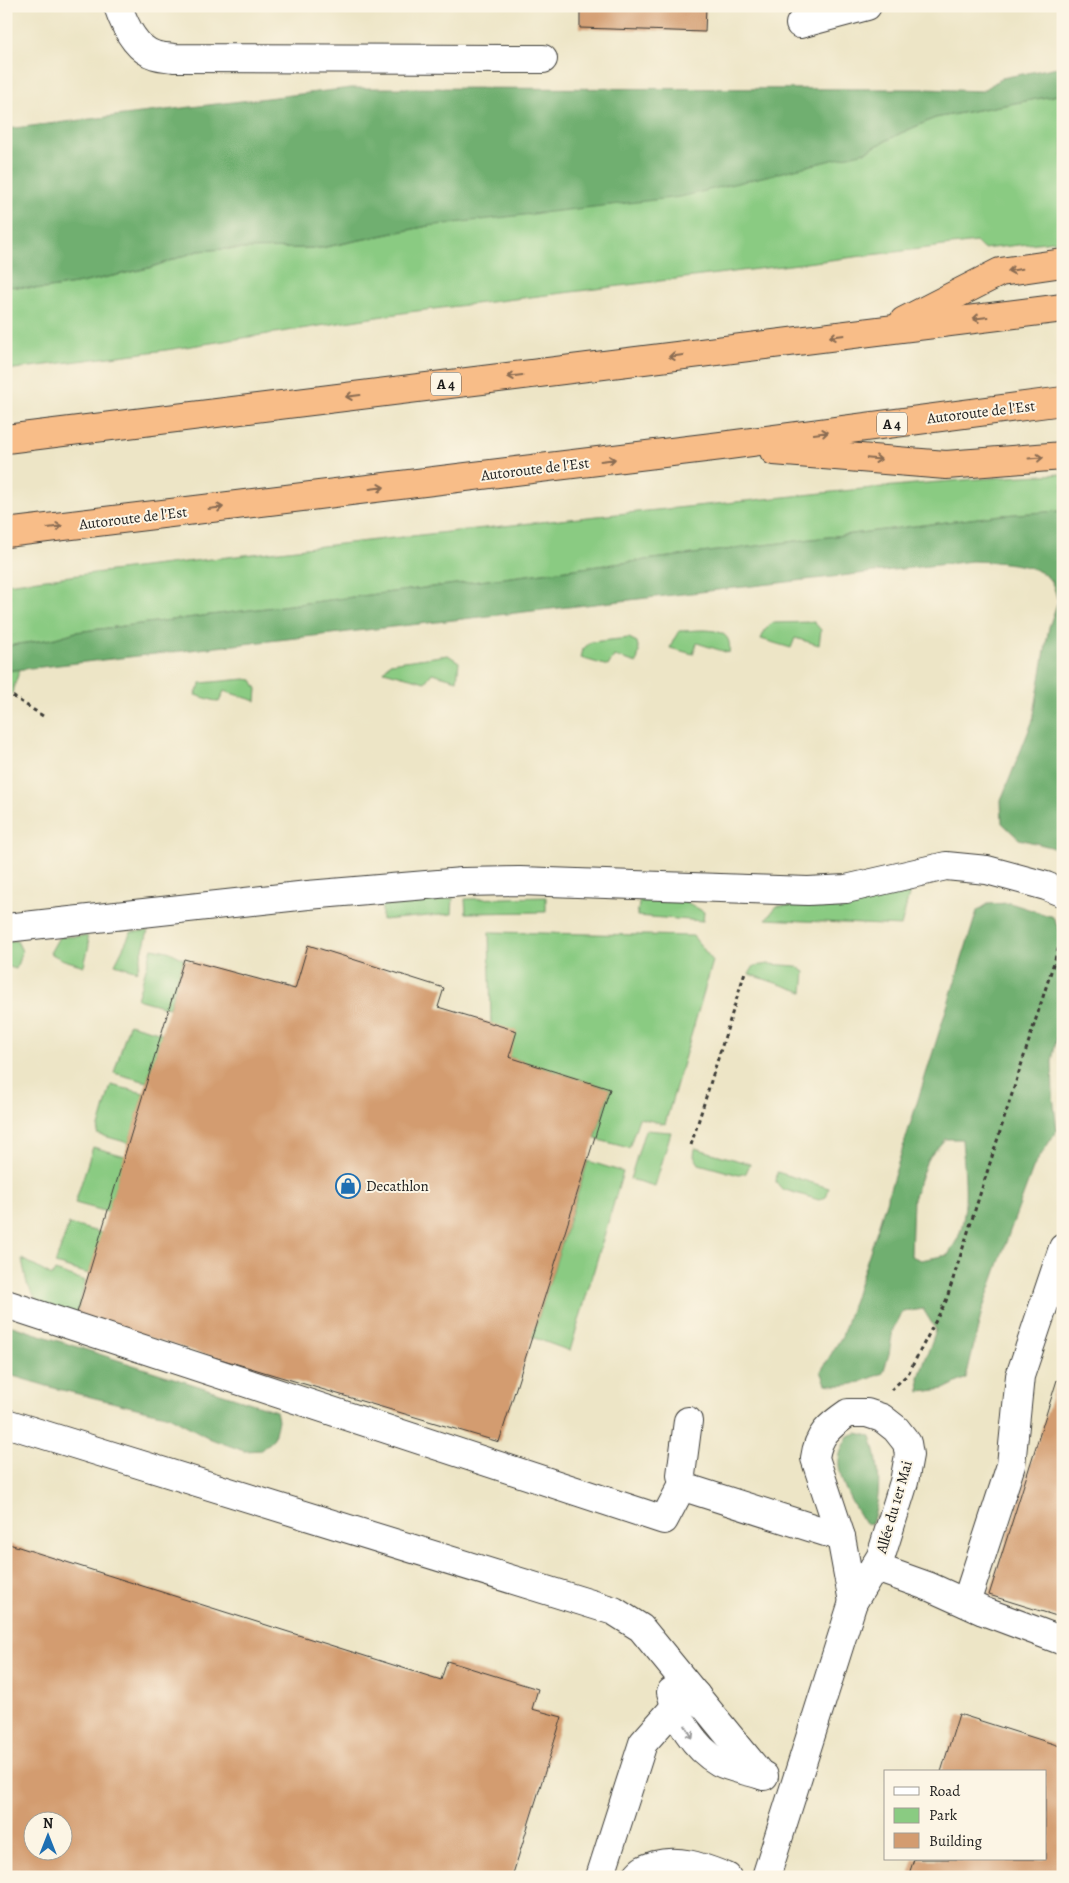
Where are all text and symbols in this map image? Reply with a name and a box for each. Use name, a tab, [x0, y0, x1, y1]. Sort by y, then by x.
one-way arrow	[1007, 265, 1023, 275]
one-way arrow	[972, 313, 988, 323]
one-way arrow	[829, 331, 845, 341]
one-way arrow	[668, 351, 684, 361]
one-way arrow	[507, 371, 523, 381]
road number: A 4	[431, 372, 461, 396]
one-way arrow	[346, 391, 362, 401]
street label: Autoroute de l’Est	[925, 395, 1036, 429]
road number: A 4	[877, 412, 907, 436]
one-way arrow	[813, 428, 829, 438]
street label: Autoroute de l’Est	[479, 452, 590, 486]
one-way arrow	[865, 454, 881, 464]
one-way arrow	[1027, 454, 1043, 463]
one-way arrow	[600, 455, 616, 465]
one-way arrow	[369, 483, 385, 493]
street label: Autoroute de l’Est	[77, 501, 188, 535]
one-way arrow	[208, 503, 224, 513]
one-way arrow	[46, 522, 62, 532]
shop icon: Decathlon	[335, 1173, 361, 1199]
place label: Decathlon	[366, 1176, 429, 1196]
street label: Allée du 1er Mai	[871, 1458, 917, 1557]
one-way arrow	[685, 1725, 695, 1739]
legend	[884, 1770, 1046, 1860]
text: Road	[929, 1781, 961, 1801]
text: Park	[929, 1805, 958, 1825]
north arrow	[22, 1810, 72, 1860]
text: N	[43, 1814, 53, 1833]
text: Building	[929, 1831, 982, 1851]

